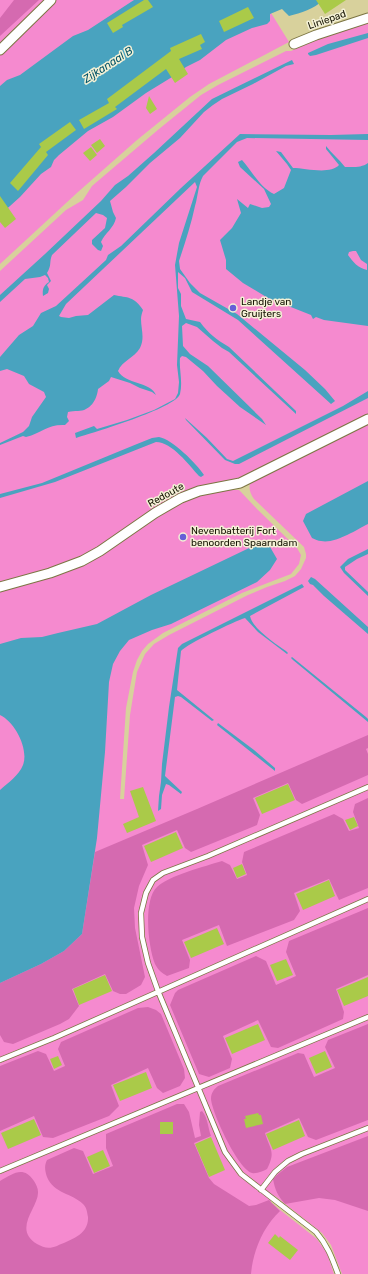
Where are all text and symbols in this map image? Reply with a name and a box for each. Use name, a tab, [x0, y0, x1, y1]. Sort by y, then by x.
street label: Liniepad	[306, 8, 348, 32]
water label: Zijkanaal B	[80, 44, 136, 86]
place label: Landje van Gruijters	[241, 296, 291, 320]
marker: Landje van Gruijters	[228, 303, 238, 313]
street label: Redoute	[146, 480, 186, 510]
place label: Nevenbatterij Fort benoorden Spaarndam	[191, 525, 297, 549]
marker: Nevenbatterij Fort benoorden Spaarndam	[178, 532, 188, 542]

